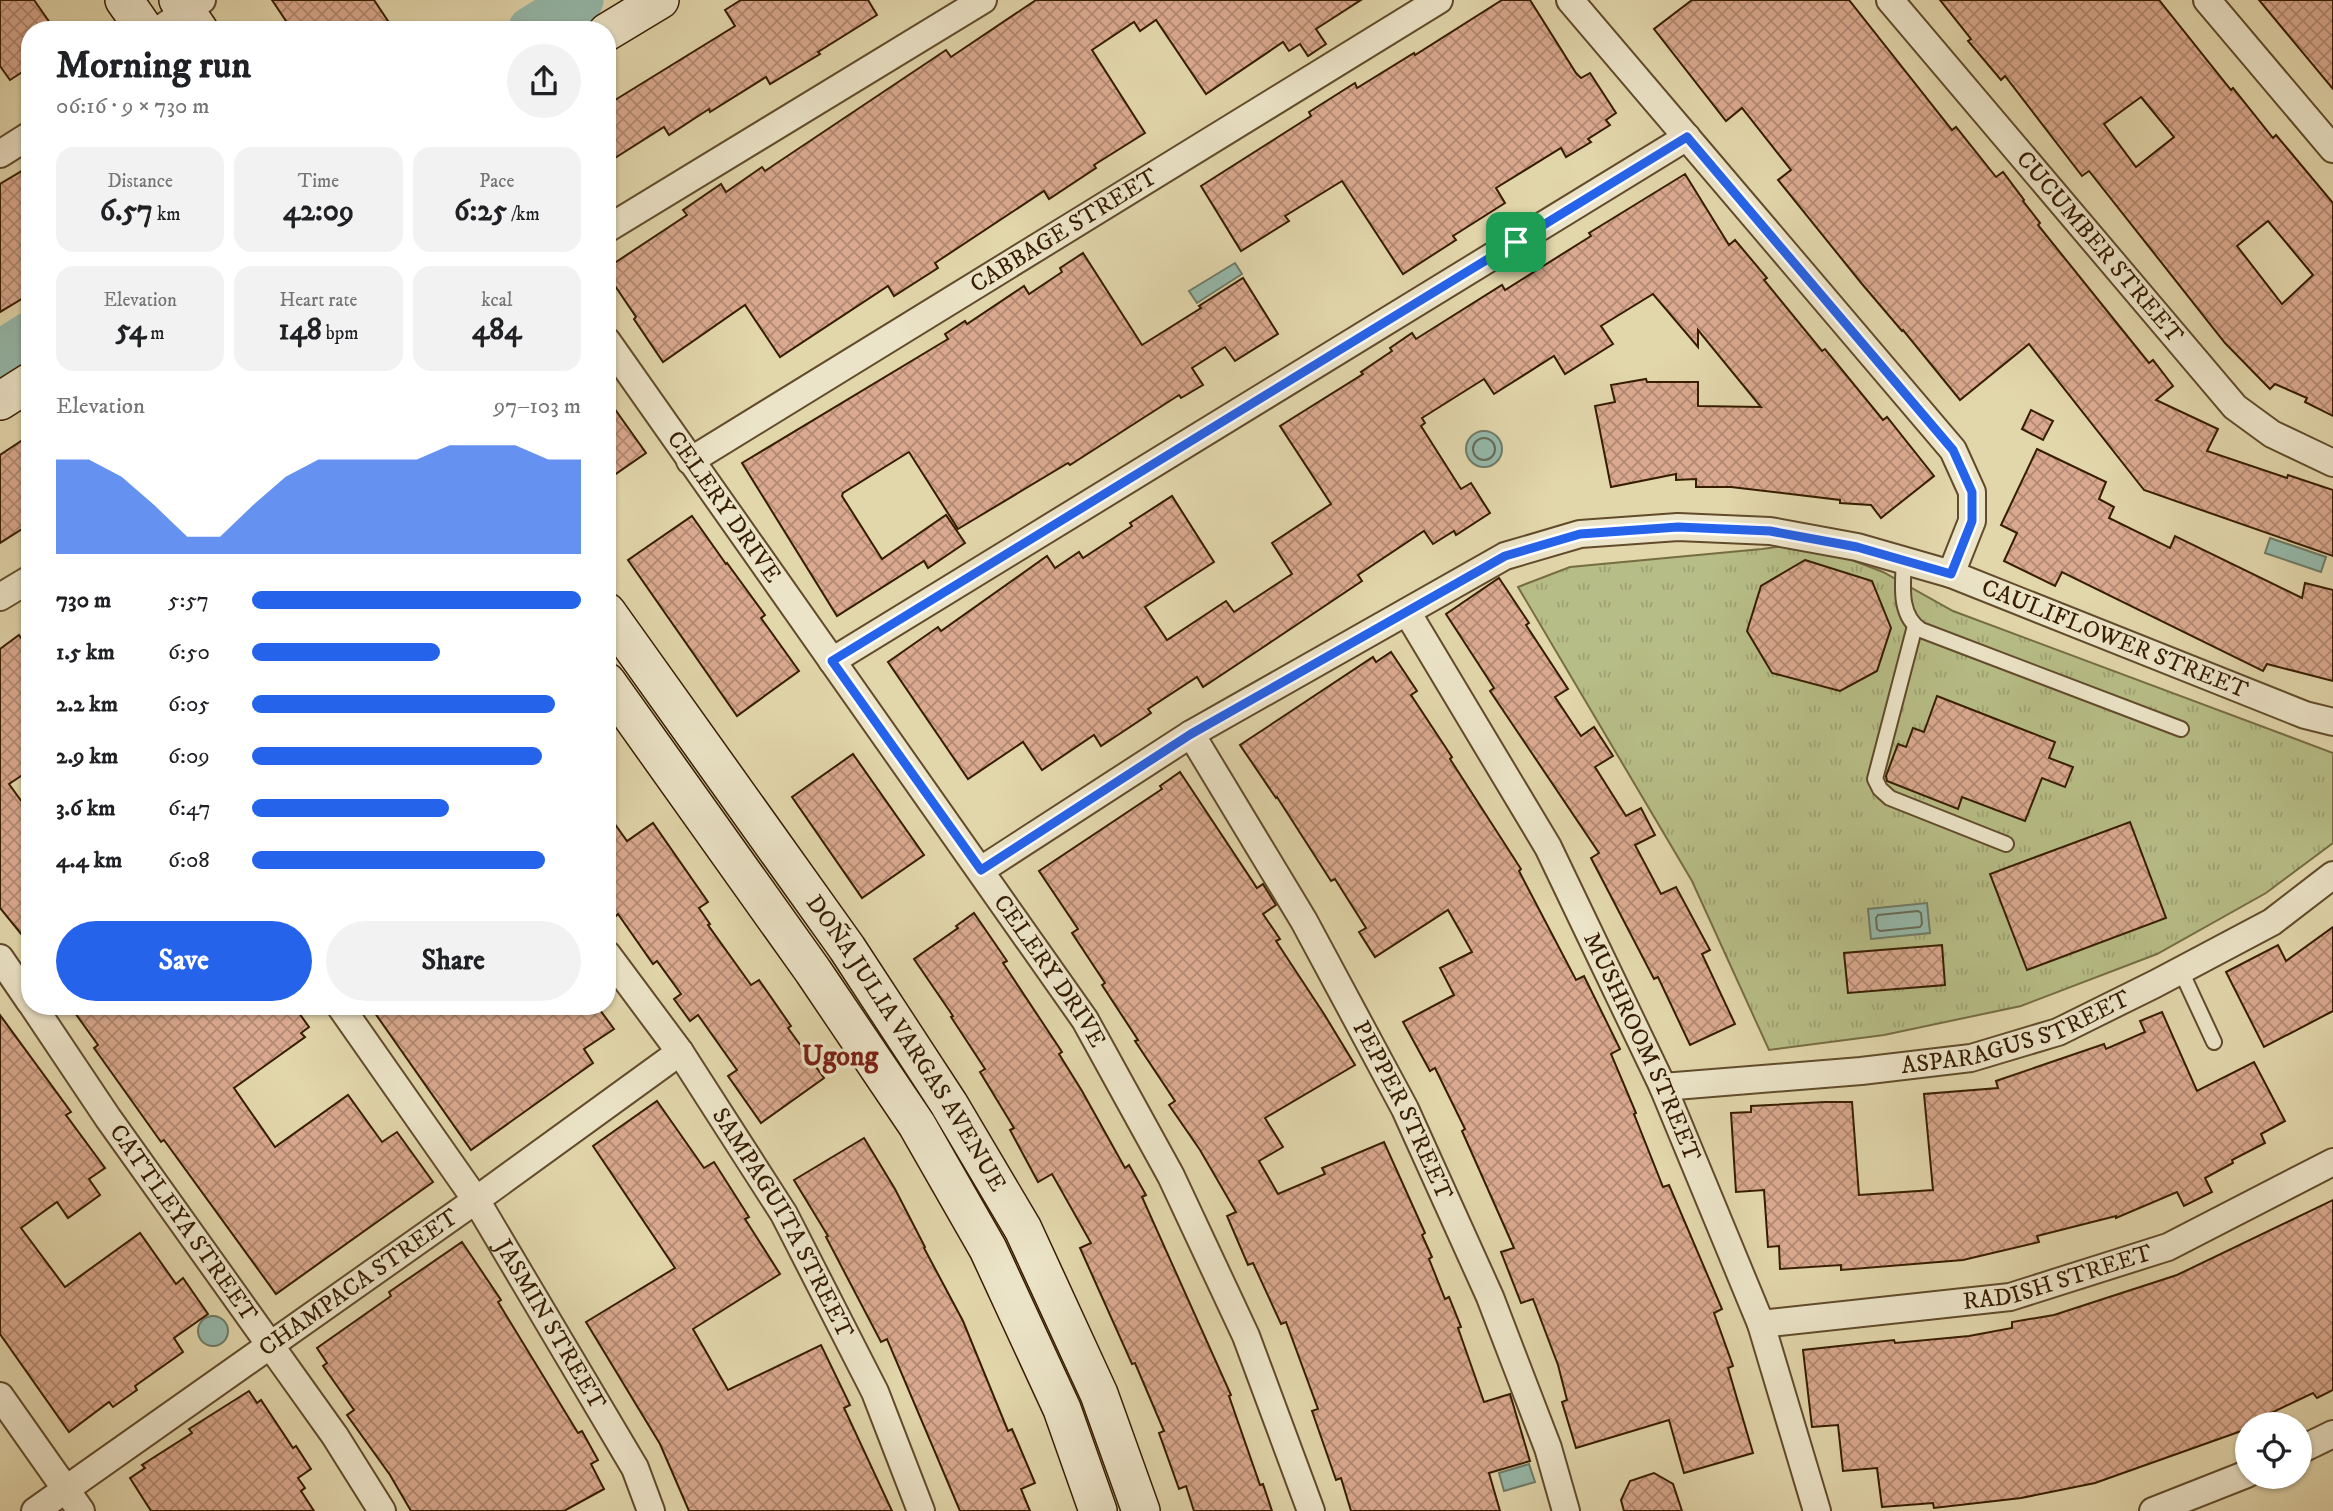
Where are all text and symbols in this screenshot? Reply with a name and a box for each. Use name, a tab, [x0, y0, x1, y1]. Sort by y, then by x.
text: Morning run	[56, 42, 251, 90]
button: share	[507, 44, 581, 118]
text: 06:16 · 9 × 730 m	[56, 92, 210, 121]
street label: CUCUMBER STREET	[2009, 145, 2190, 350]
street label: CABBAGE STREET	[965, 162, 1163, 300]
text: Distance	[107, 170, 173, 193]
text: Time	[298, 170, 339, 193]
text: Pace	[479, 170, 514, 193]
text: 6.57	[100, 193, 153, 230]
text: 42:09	[283, 193, 354, 230]
text: 6:25	[454, 193, 507, 230]
text: km	[153, 203, 181, 226]
text: /km	[507, 203, 540, 226]
pin	[1486, 212, 1546, 272]
icon: arrive	[1497, 223, 1535, 261]
text: Elevation	[103, 289, 177, 312]
text: Heart rate	[280, 289, 357, 312]
text: kcal	[481, 289, 512, 312]
text: 54	[116, 312, 146, 349]
text: 148	[278, 312, 322, 349]
text: 484	[472, 312, 522, 349]
text: m	[146, 322, 165, 345]
text: bpm	[322, 322, 359, 345]
text: Elevation	[56, 392, 145, 421]
text: 97–103 m	[494, 392, 581, 421]
street label: CELERY DRIVE	[660, 425, 788, 589]
street label: CAULIFLOWER STREET	[1977, 573, 2252, 706]
text: 730 m	[56, 586, 111, 615]
text: 5:57	[168, 586, 209, 615]
text: 1.5 km	[56, 638, 115, 667]
text: 6:50	[168, 638, 210, 667]
text: 2.2 km	[56, 690, 118, 719]
text: 6:05	[168, 690, 210, 719]
text: 2.9 km	[56, 742, 118, 771]
text: 6:09	[168, 742, 210, 771]
text: 3.6 km	[56, 794, 116, 823]
text: 6:47	[168, 794, 211, 823]
text: 4.4 km	[56, 846, 122, 875]
text: 6:08	[168, 846, 210, 875]
street label: DOÑA JULIA VARGAS AVENUE	[799, 889, 1013, 1197]
street label: CELERY DRIVE	[986, 889, 1112, 1053]
button: Save	[56, 921, 312, 1001]
button: Share	[326, 921, 581, 1001]
street label: MUSHROOM STREET	[1576, 928, 1707, 1166]
street label: ASPARAGUS STREET	[1900, 984, 2135, 1081]
street label: PEPPER STREET	[1345, 1016, 1459, 1205]
district label: Ugong	[802, 1039, 880, 1074]
street label: SAMPAGUITA STREET	[705, 1102, 860, 1343]
street label: CATTLEYA STREET	[102, 1119, 264, 1328]
street label: CHAMPACA STREET	[253, 1202, 464, 1363]
street label: JASMIN STREET	[487, 1233, 612, 1415]
street label: RADISH STREET	[1961, 1238, 2156, 1317]
map controls	[2235, 1412, 2312, 1489]
button: locate	[2235, 1412, 2312, 1489]

